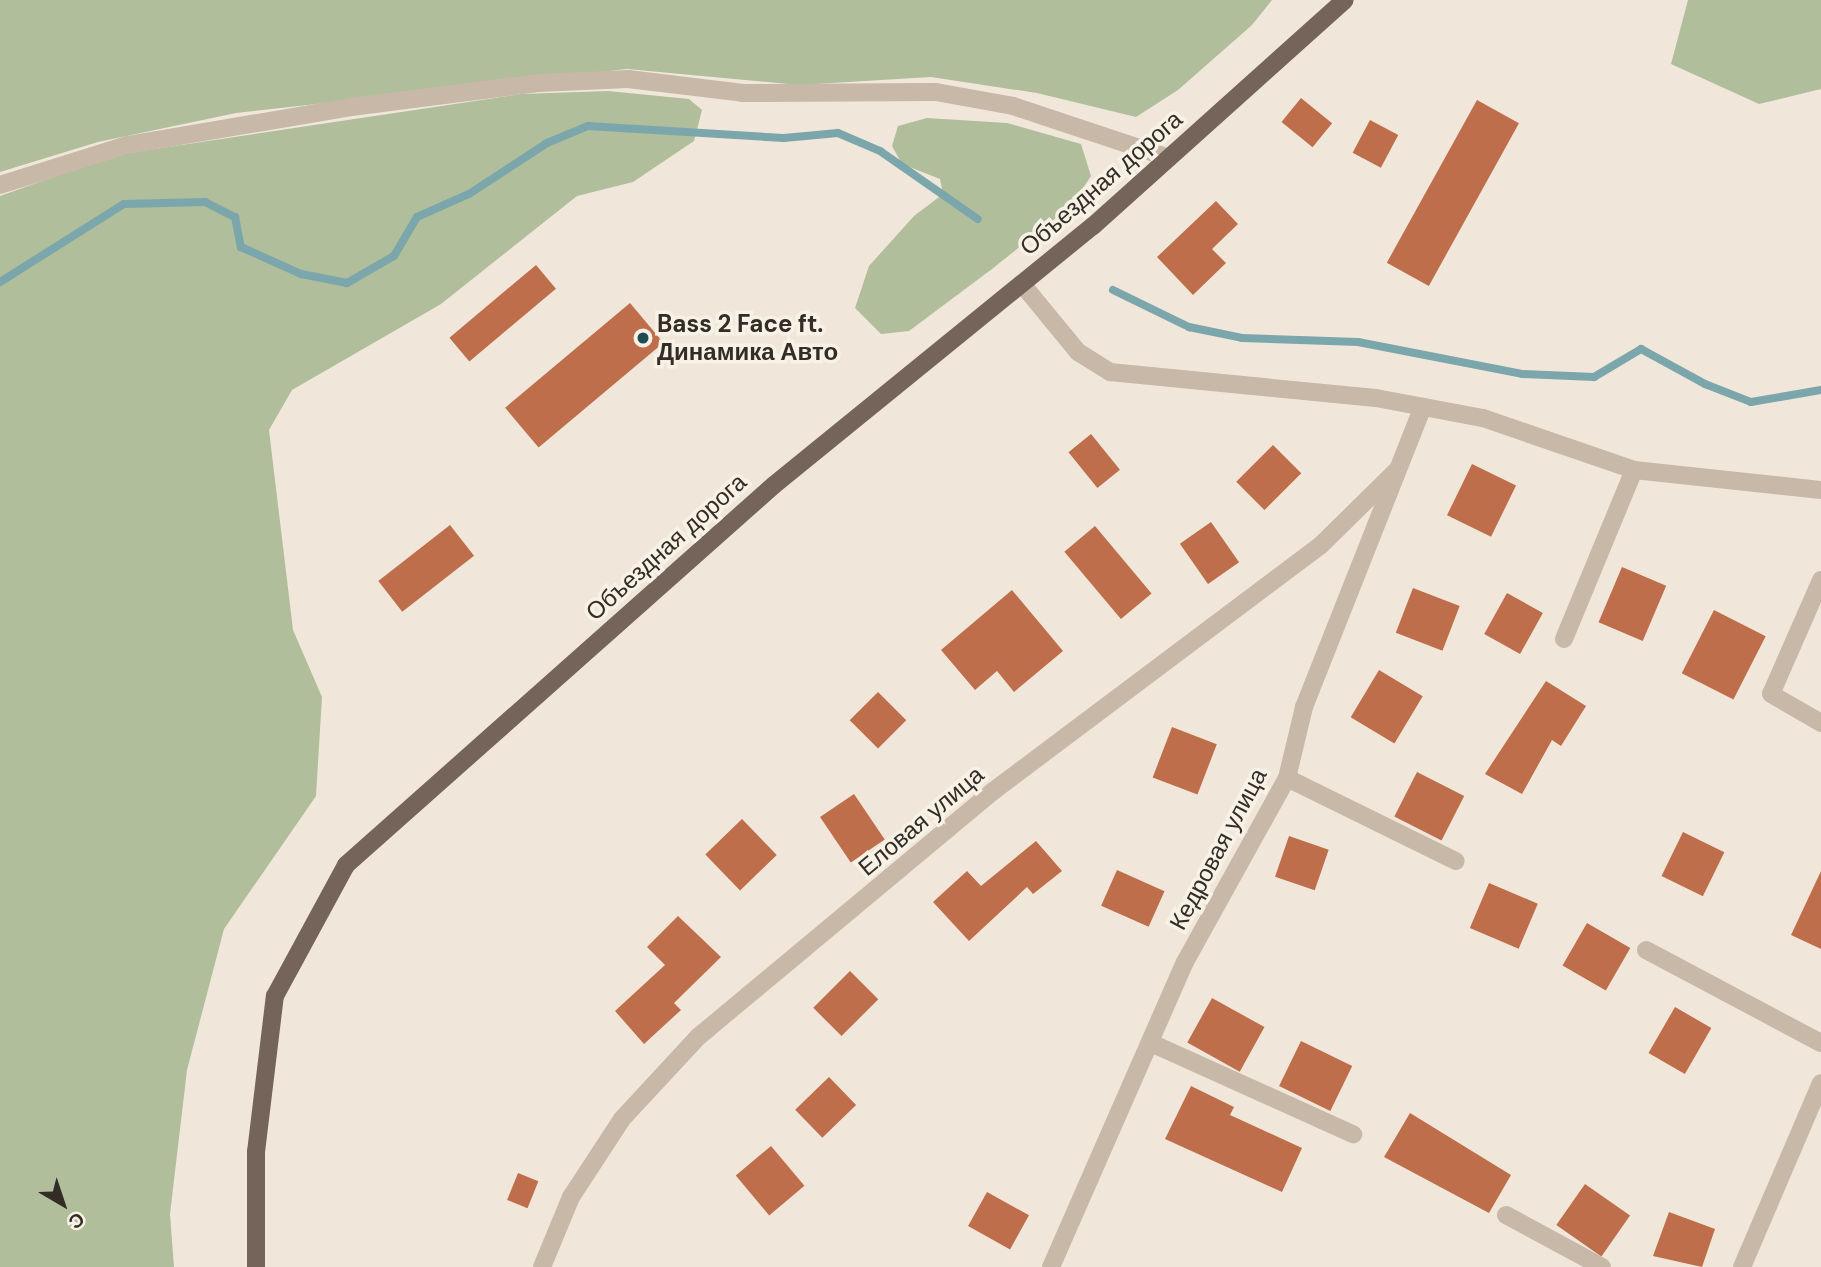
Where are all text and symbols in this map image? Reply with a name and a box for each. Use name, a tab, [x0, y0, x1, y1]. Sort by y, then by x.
street label: Объездная дорога	[1014, 105, 1188, 261]
place label: Bass 2 Face ft. Динамика Авто	[657, 310, 838, 366]
marker: Bass 2 Face ft. Динамика Авто	[635, 330, 651, 346]
street label: Объездная дорога	[580, 468, 752, 626]
street label: Еловая улица	[852, 760, 990, 882]
street label: Кедровая улица	[1163, 763, 1273, 935]
north arrow	[28, 1169, 98, 1239]
text: С	[63, 1207, 90, 1235]

